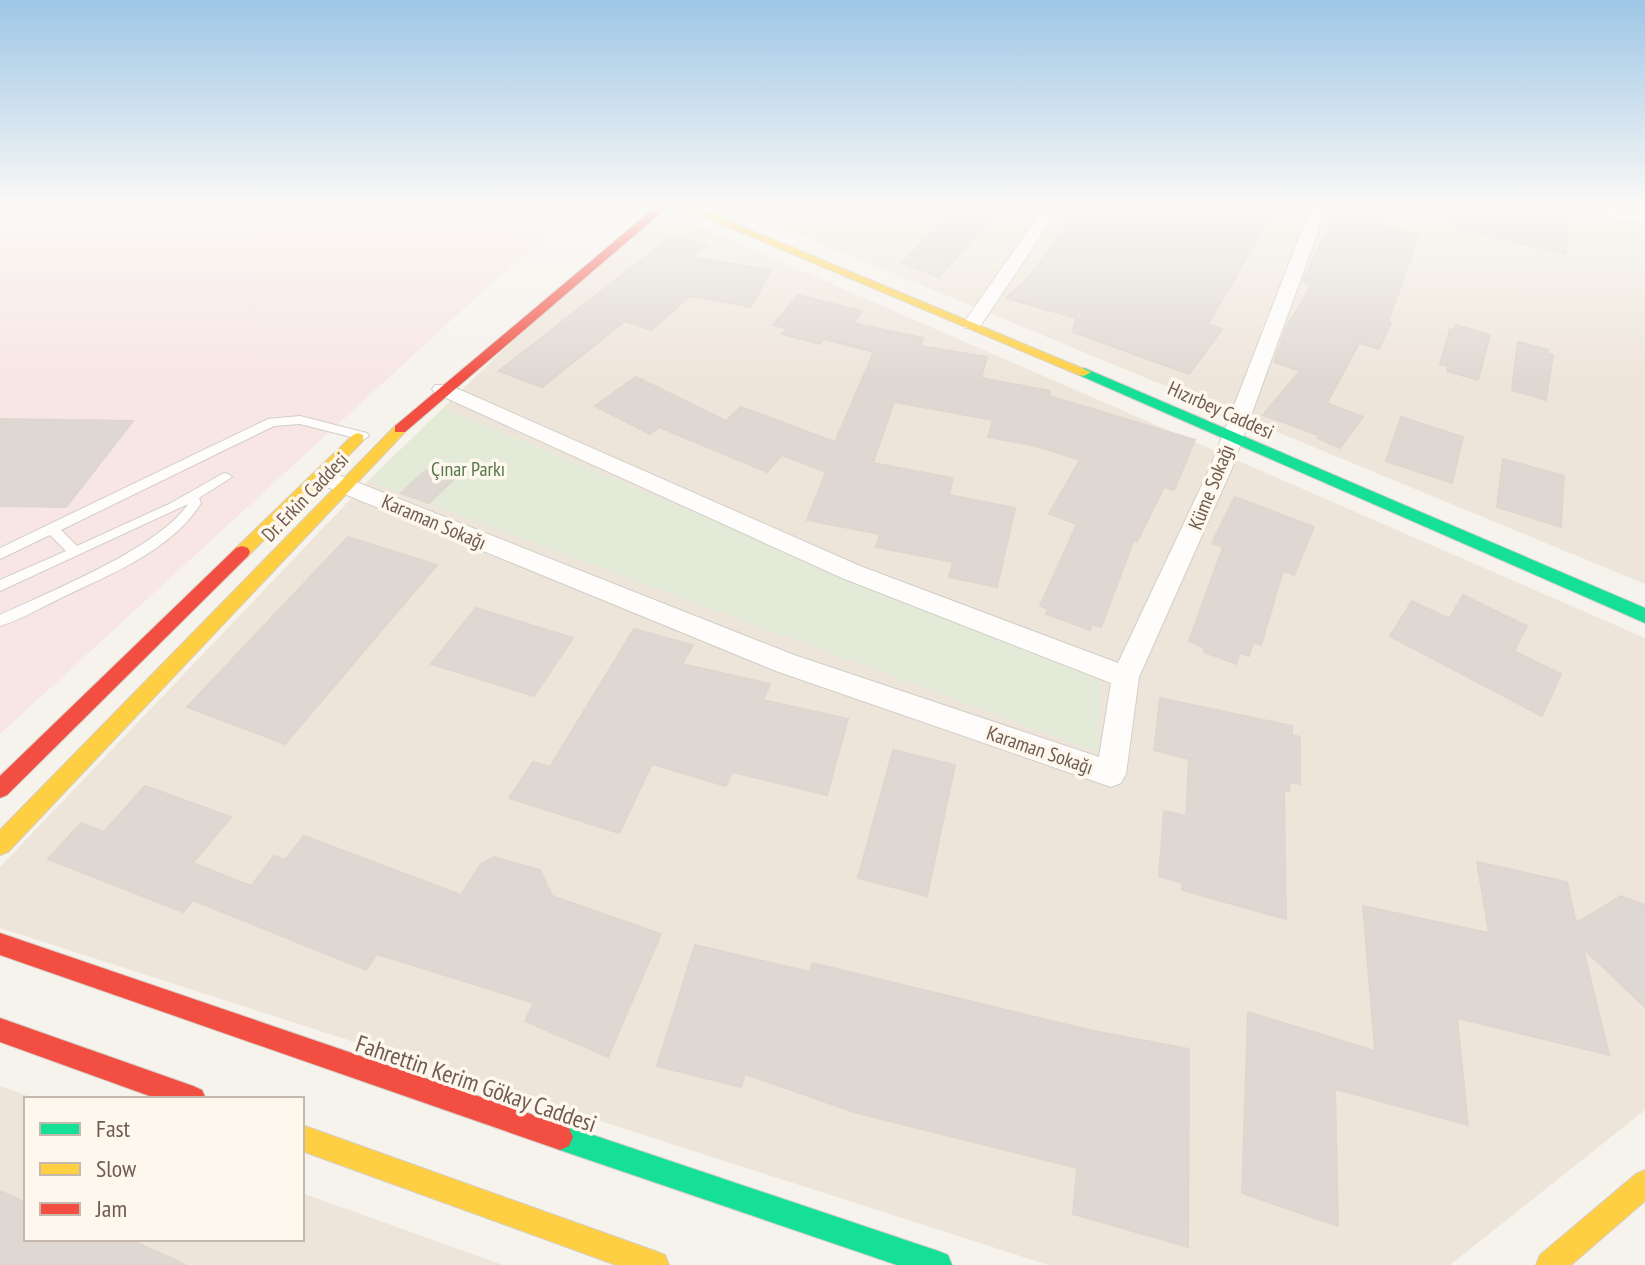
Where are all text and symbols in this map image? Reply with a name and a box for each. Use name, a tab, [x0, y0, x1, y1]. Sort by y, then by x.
street label: Hızırbey Caddesi	[1164, 375, 1278, 445]
street label: Küme Sokağı	[1182, 440, 1240, 534]
street label: Dr. Erkin Caddesi	[256, 447, 354, 547]
park label: Çınar Parkı	[431, 456, 505, 482]
street label: Karaman Sokağı	[378, 488, 490, 556]
street label: Karaman Sokağı	[983, 720, 1097, 780]
street label: Fahrettin Kerim Gökay Caddesi	[352, 1028, 601, 1139]
legend	[24, 1097, 304, 1241]
text: Fast	[96, 1113, 131, 1144]
text: Slow	[96, 1153, 137, 1184]
text: Jam	[95, 1193, 127, 1224]

